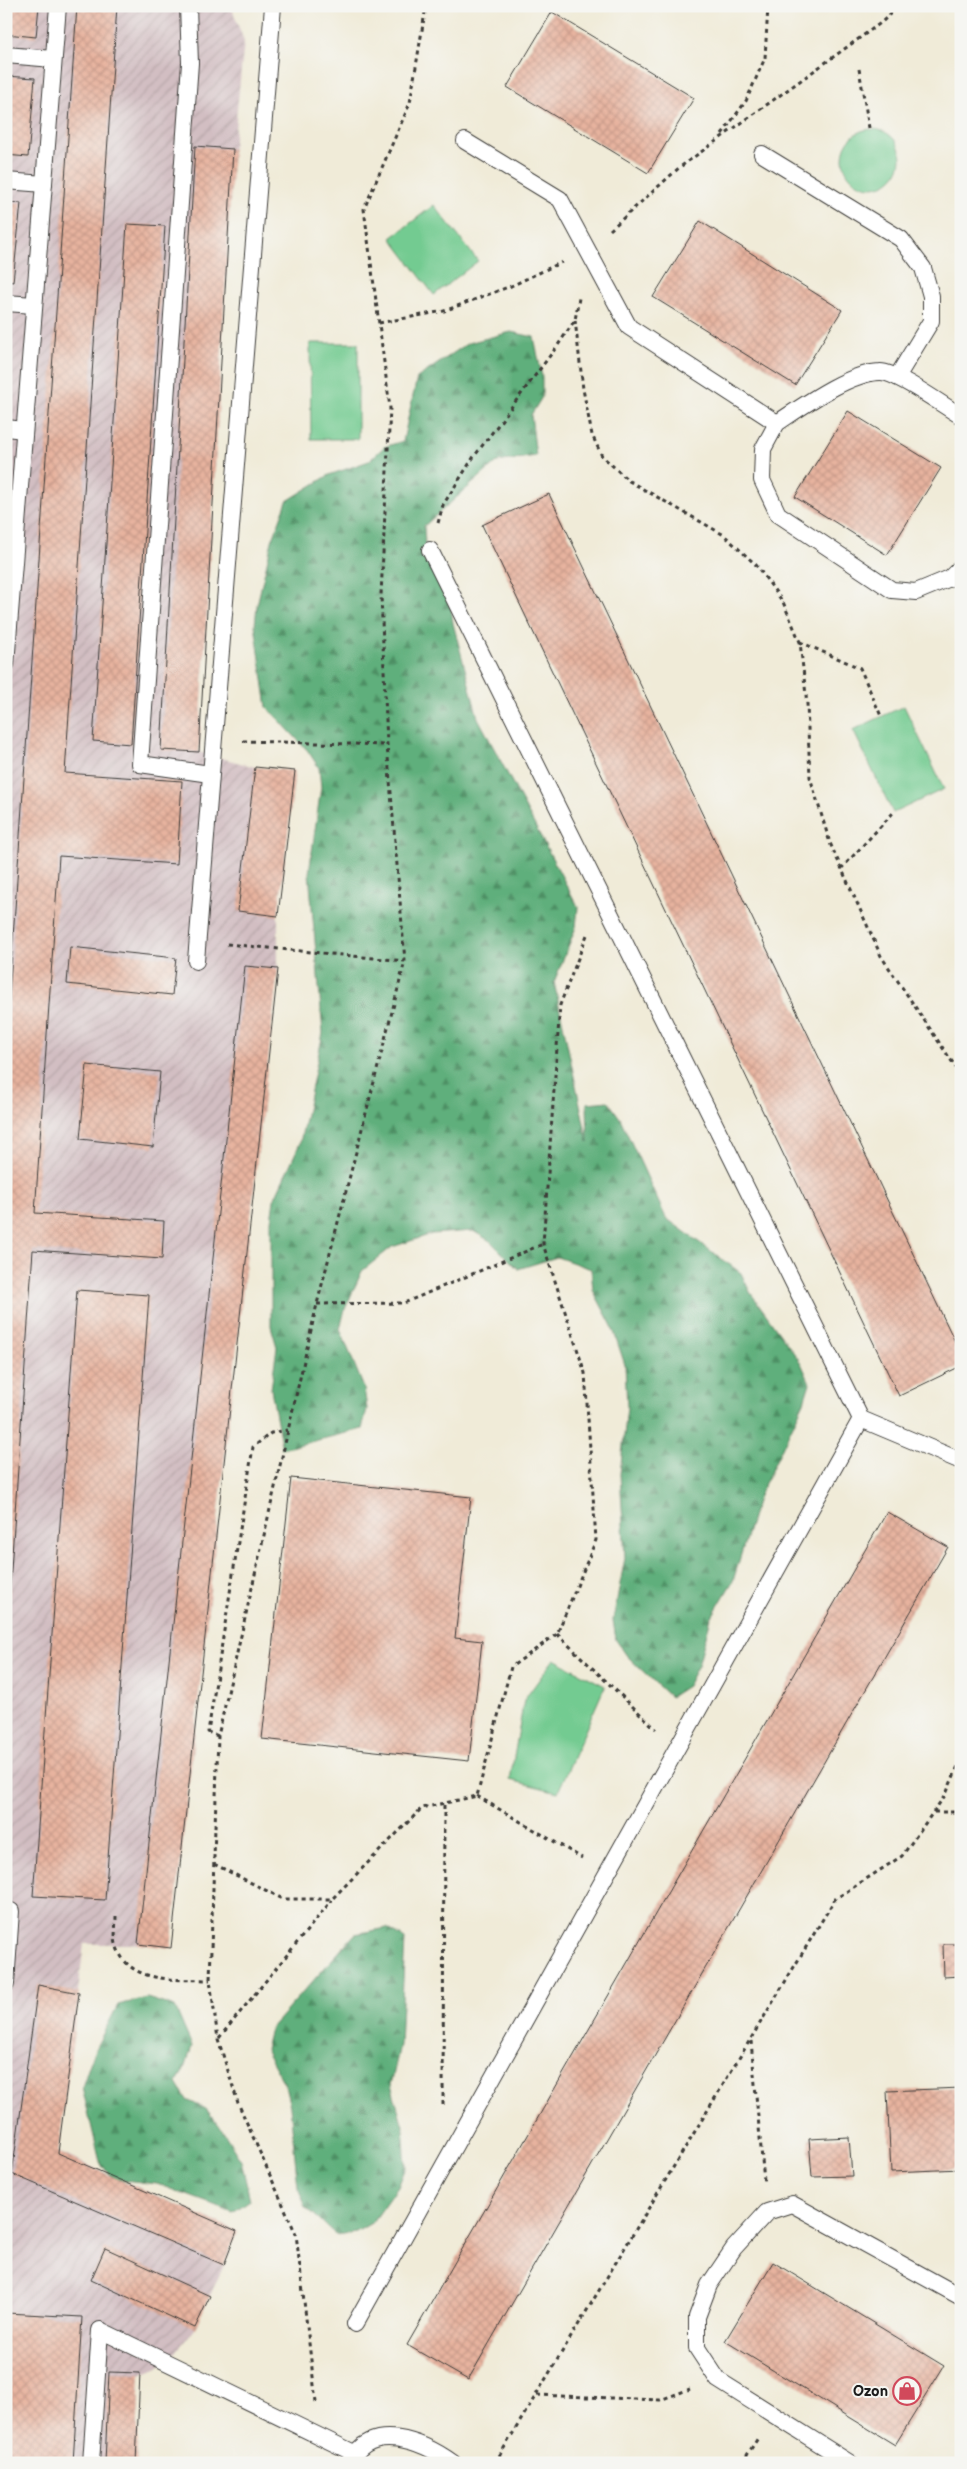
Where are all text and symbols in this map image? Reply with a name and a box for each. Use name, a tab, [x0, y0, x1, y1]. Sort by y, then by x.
shop icon: Ozon	[892, 2376, 922, 2406]
place label: Ozon	[853, 2382, 888, 2401]

